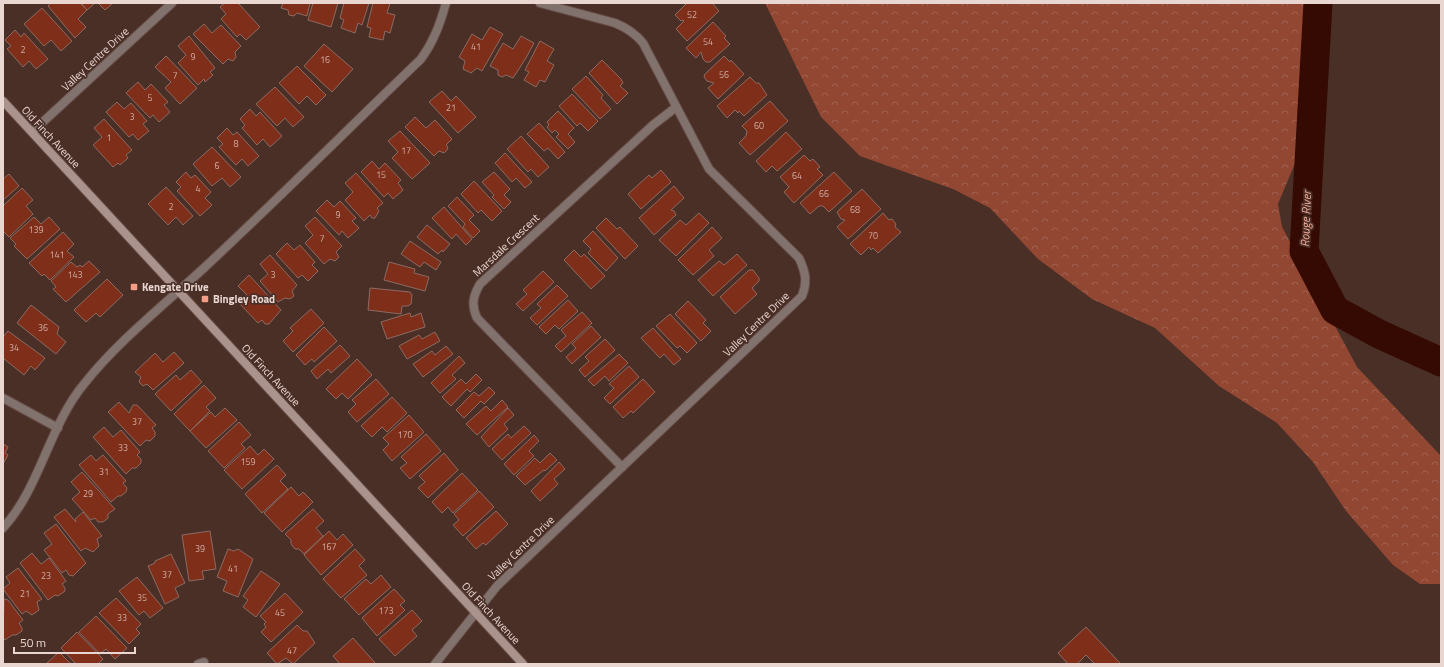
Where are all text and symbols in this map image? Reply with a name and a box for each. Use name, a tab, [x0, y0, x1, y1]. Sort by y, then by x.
house number: 52	[687, 8, 697, 21]
street label: Valley Centre Drive	[58, 23, 133, 94]
house number: 54	[703, 35, 713, 48]
house number: 41	[471, 40, 481, 53]
house number: 2	[20, 43, 26, 56]
house number: 9	[190, 50, 196, 63]
house number: 16	[320, 53, 330, 66]
house number: 56	[719, 68, 729, 81]
house number: 7	[172, 69, 178, 82]
house number: 5	[147, 91, 153, 104]
house number: 21	[446, 101, 456, 114]
street label: Old Finch Avenue	[18, 102, 84, 172]
house number: 3	[129, 110, 135, 123]
house number: 60	[754, 119, 764, 132]
house number: 1	[106, 131, 112, 144]
house number: 8	[233, 137, 239, 150]
house number: 17	[401, 144, 411, 157]
house number: 6	[214, 159, 220, 172]
house number: 15	[376, 168, 386, 181]
house number: 64	[792, 169, 802, 182]
house number: 4	[195, 182, 201, 195]
house number: 66	[819, 187, 829, 200]
water label: Rouge River	[1295, 188, 1316, 247]
house number: 2	[168, 200, 174, 213]
house number: 68	[850, 203, 860, 216]
house number: 9	[335, 208, 341, 221]
street label: Marsdale Crescent	[469, 210, 543, 280]
house number: 139	[28, 223, 44, 236]
house number: 70	[868, 229, 878, 242]
house number: 7	[319, 232, 325, 245]
house number: 141	[49, 248, 65, 261]
house number: 143	[67, 268, 83, 281]
house number: 3	[270, 268, 276, 281]
place label: Kengate Drive	[142, 279, 209, 295]
marker: Kengate Drive	[129, 282, 139, 292]
street label: Valley Centre Drive	[719, 288, 793, 360]
place label: Bingley Road	[213, 291, 275, 307]
marker: Bingley Road	[200, 294, 210, 304]
house number: 36	[38, 321, 48, 334]
street label: Old Finch Avenue	[238, 340, 304, 410]
house number: 34	[9, 341, 19, 354]
house number: 37	[132, 415, 142, 428]
house number: 170	[397, 428, 413, 441]
house number: 33	[118, 441, 128, 454]
house number: 159	[240, 455, 256, 468]
house number: 31	[99, 465, 109, 478]
house number: 29	[83, 487, 93, 500]
street label: Valley Centre Drive	[484, 512, 558, 584]
house number: 167	[321, 540, 337, 553]
house number: 39	[195, 542, 205, 555]
house number: 41	[228, 562, 238, 575]
house number: 37	[162, 568, 172, 581]
house number: 23	[41, 569, 51, 582]
street label: Old Finch Avenue	[458, 578, 524, 648]
house number: 21	[20, 587, 30, 600]
house number: 35	[137, 591, 147, 604]
house number: 173	[378, 604, 394, 617]
house number: 45	[275, 606, 285, 619]
house number: 33	[117, 611, 127, 624]
scale bar	[14, 629, 135, 655]
text: 50 m	[20, 633, 46, 652]
house number: 47	[287, 644, 297, 657]

